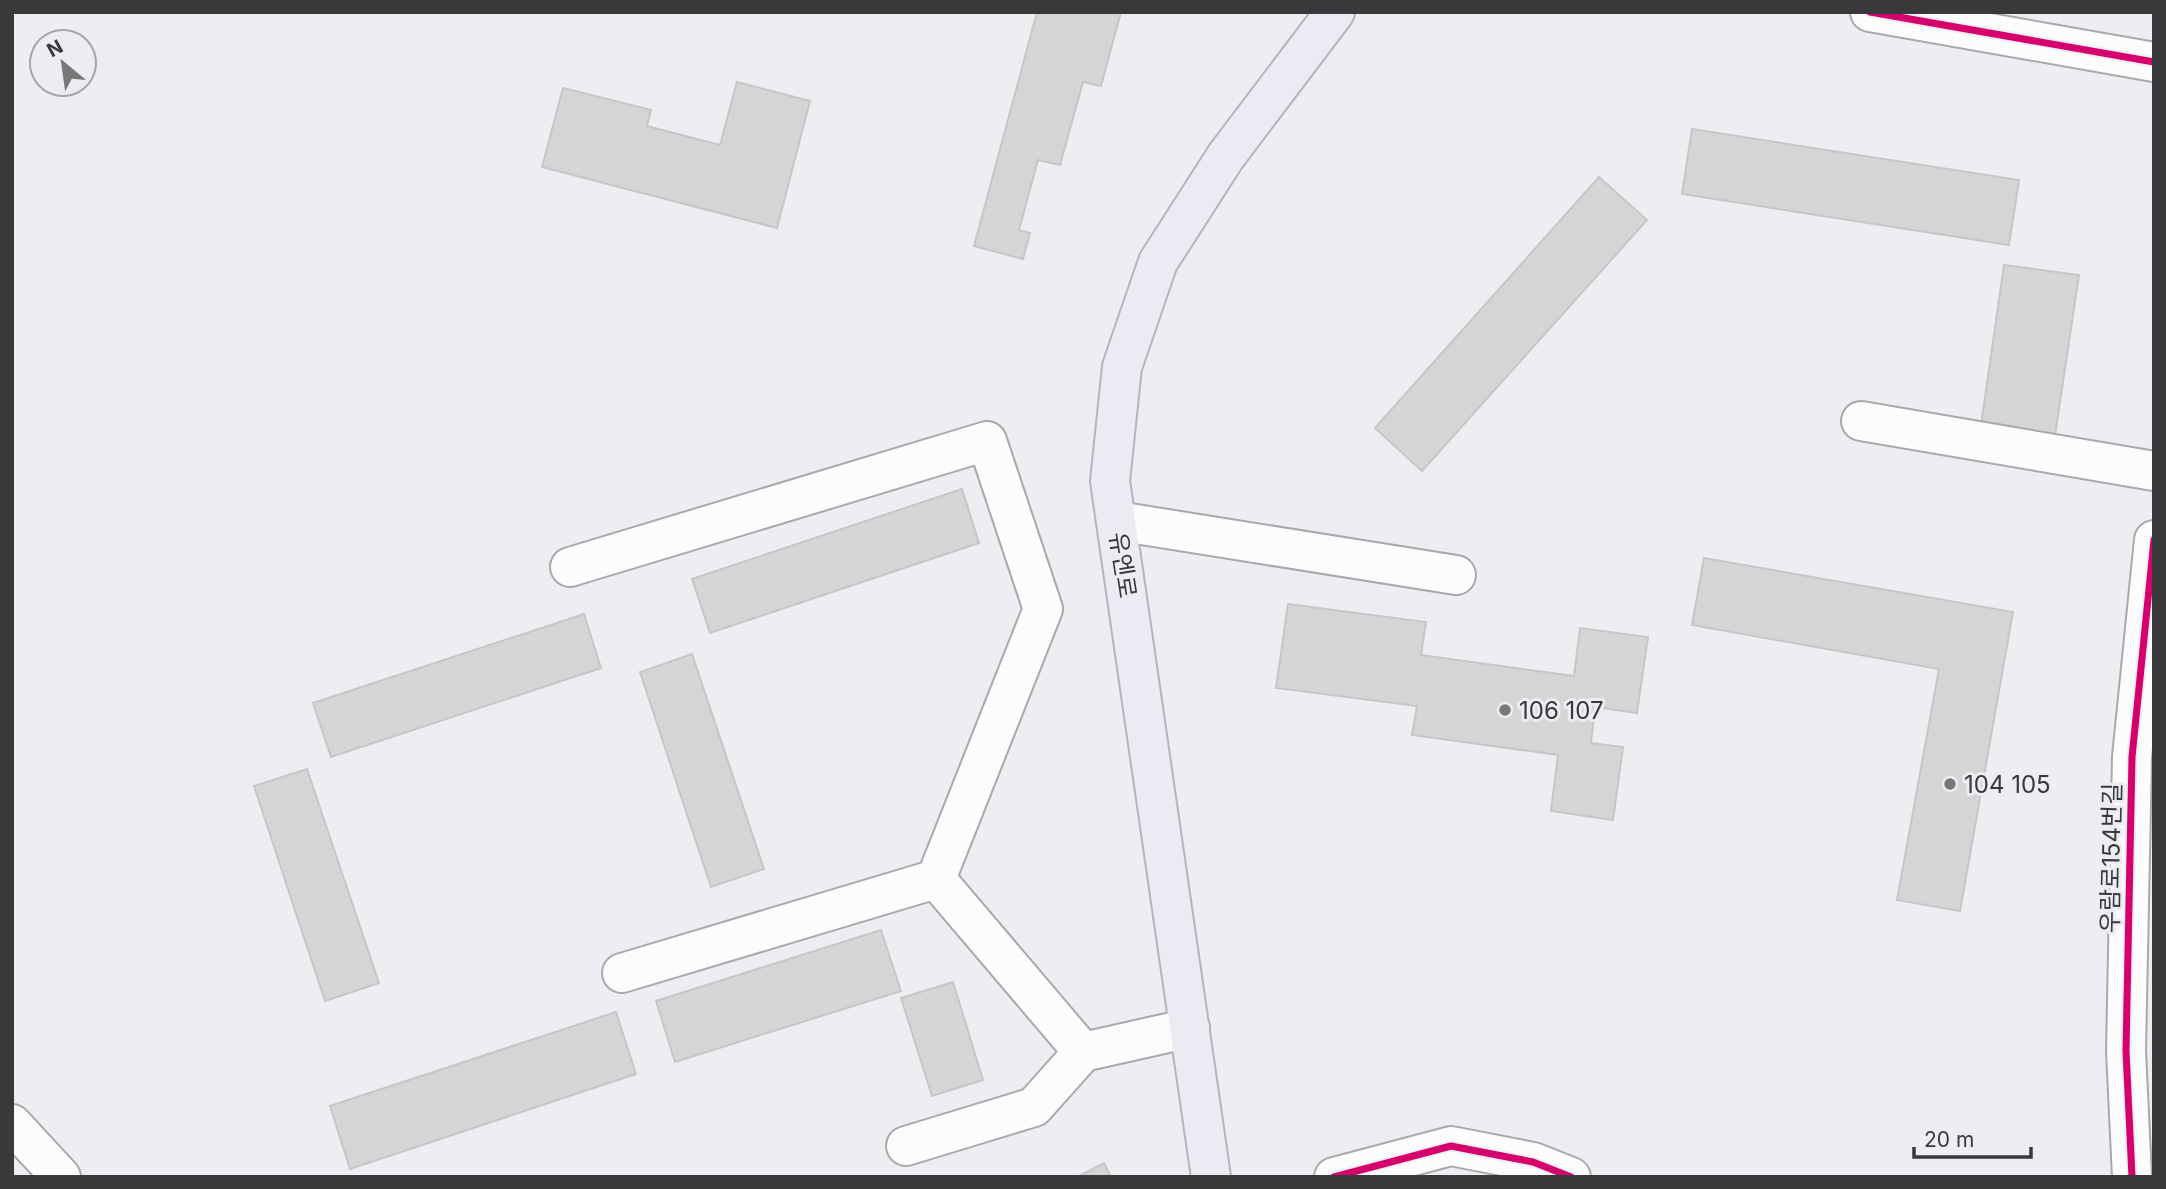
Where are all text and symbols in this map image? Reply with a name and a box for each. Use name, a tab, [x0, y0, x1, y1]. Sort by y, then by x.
north arrow	[28, 28, 98, 98]
text: N	[43, 35, 67, 62]
street label: 유엔로	[1103, 530, 1143, 600]
place label: 106 107	[1519, 696, 1604, 725]
marker: 106 107	[1497, 702, 1513, 718]
place label: 104 105	[1964, 770, 2051, 799]
marker: 104 105	[1942, 776, 1958, 792]
street label: 우람로154번길	[2095, 783, 2127, 933]
scale bar	[1914, 1116, 2031, 1160]
text: 20 m	[1924, 1127, 1974, 1152]

